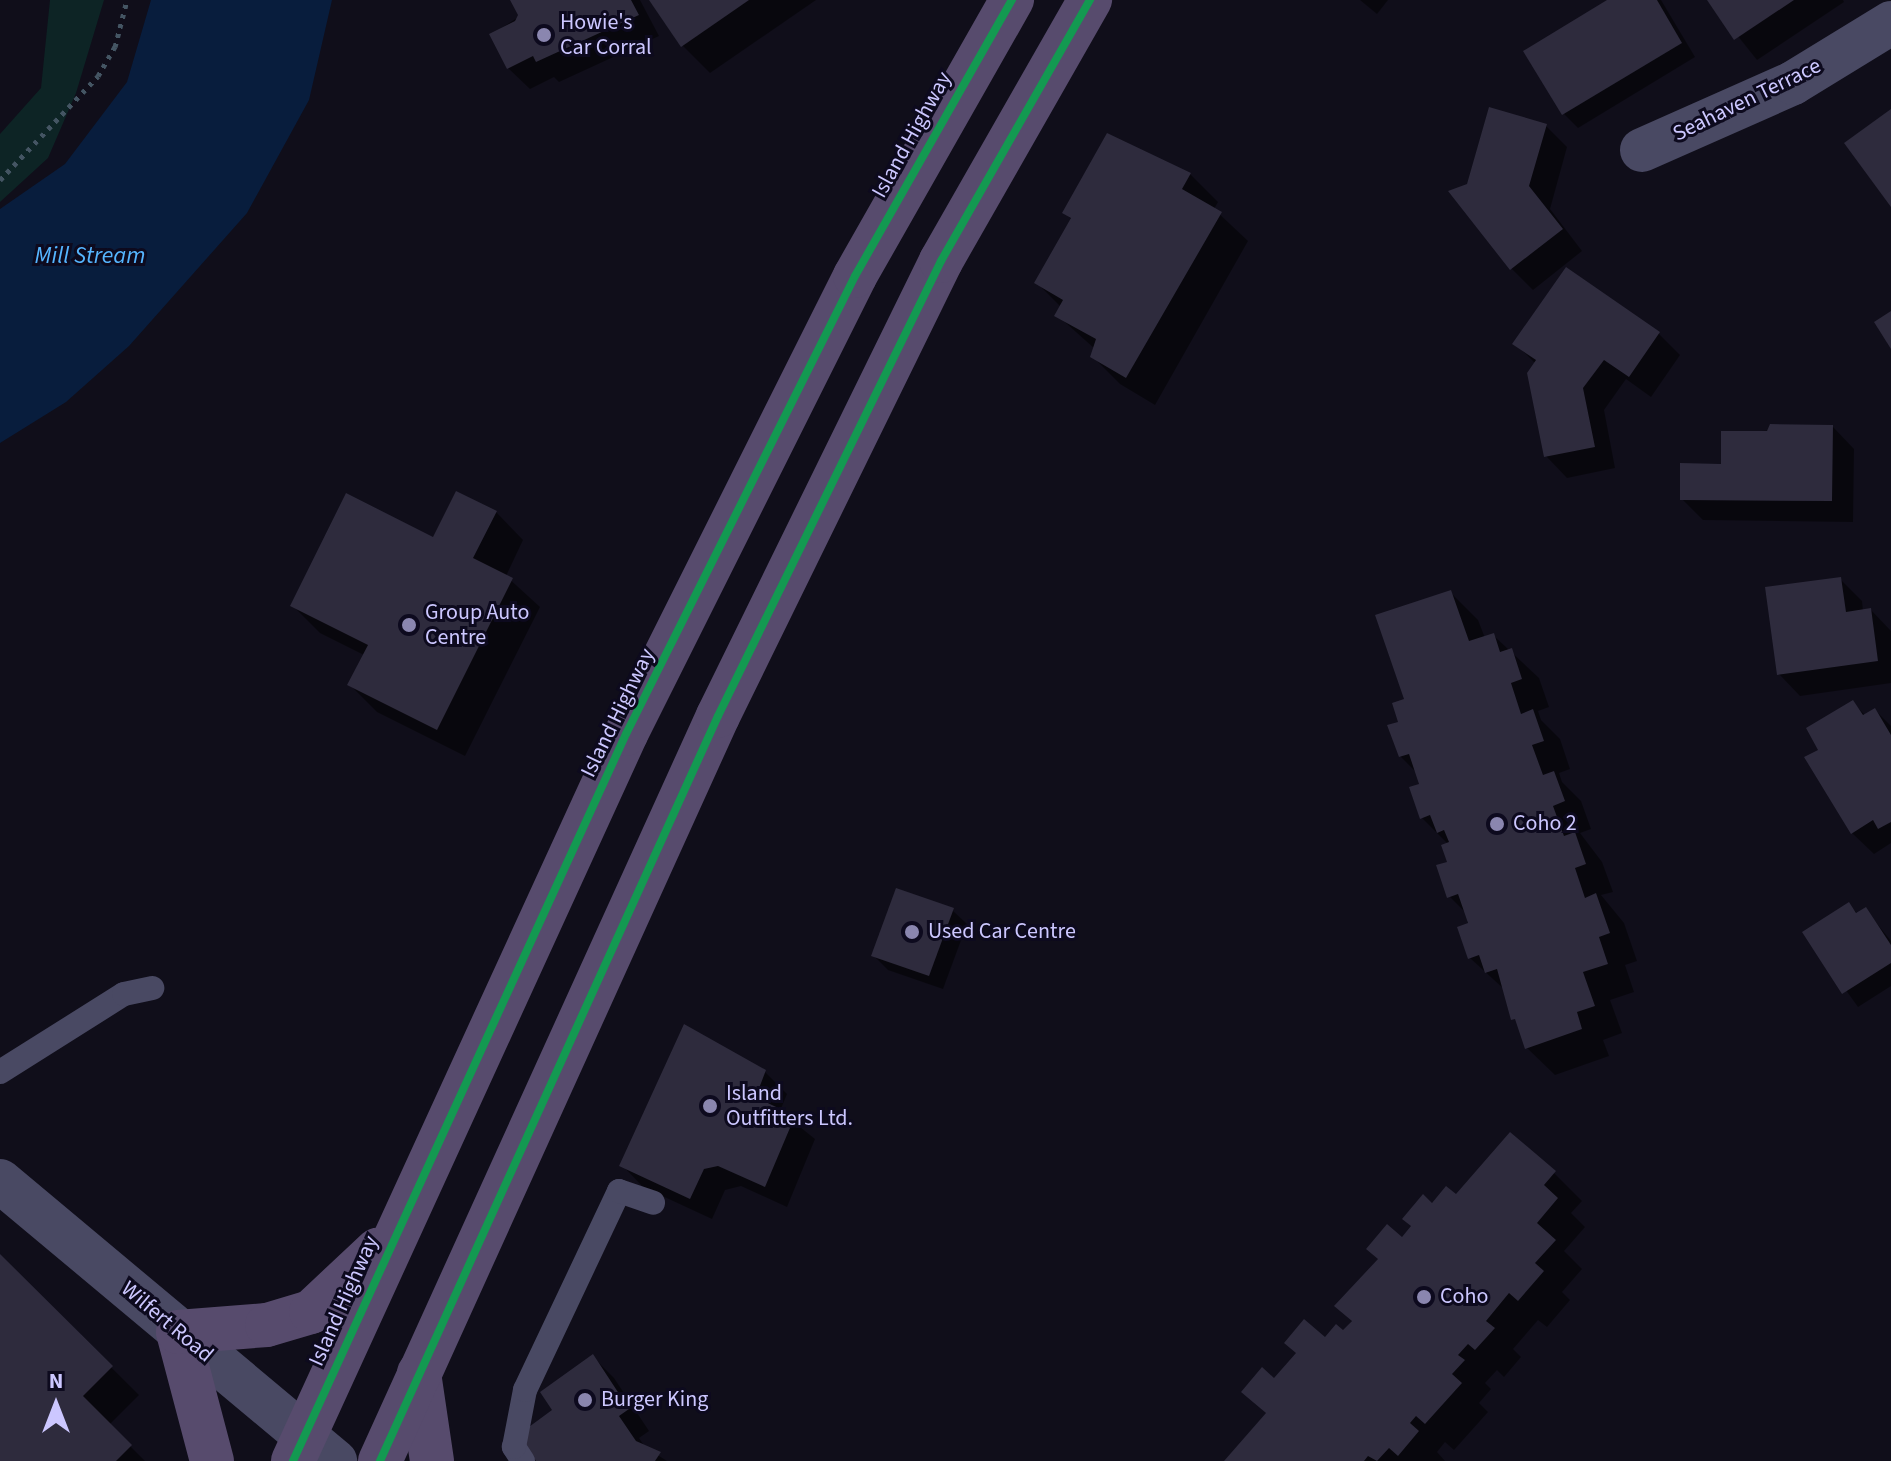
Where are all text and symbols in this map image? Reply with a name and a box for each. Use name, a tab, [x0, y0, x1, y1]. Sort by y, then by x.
place label: Howie's Car Corral	[560, 9, 652, 60]
marker: Howie's Car Corral	[535, 26, 553, 44]
street label: Seahaven Terrace	[1669, 53, 1825, 147]
street label: Island Highway	[866, 67, 958, 203]
water label: Mill Stream	[35, 242, 145, 270]
place label: Group Auto Centre	[425, 599, 529, 650]
marker: Group Auto Centre	[400, 616, 418, 634]
street label: Island Highway	[575, 644, 661, 782]
place label: Coho 2	[1513, 811, 1577, 837]
marker: Coho 2	[1488, 815, 1506, 833]
place label: Used Car Centre	[928, 919, 1076, 945]
marker: Used Car Centre	[903, 923, 921, 941]
place label: Island Outfitters Ltd.	[726, 1080, 853, 1132]
marker: Island Outfitters Ltd.	[701, 1097, 719, 1115]
street label: Island Highway	[303, 1232, 385, 1370]
street label: Wilfert Road	[116, 1276, 218, 1368]
place label: Coho	[1440, 1284, 1488, 1310]
marker: Coho	[1415, 1288, 1433, 1306]
north arrow	[16, 1365, 96, 1445]
text: N	[49, 1365, 63, 1397]
place label: Burger King	[601, 1387, 708, 1413]
marker: Burger King	[576, 1391, 594, 1409]

